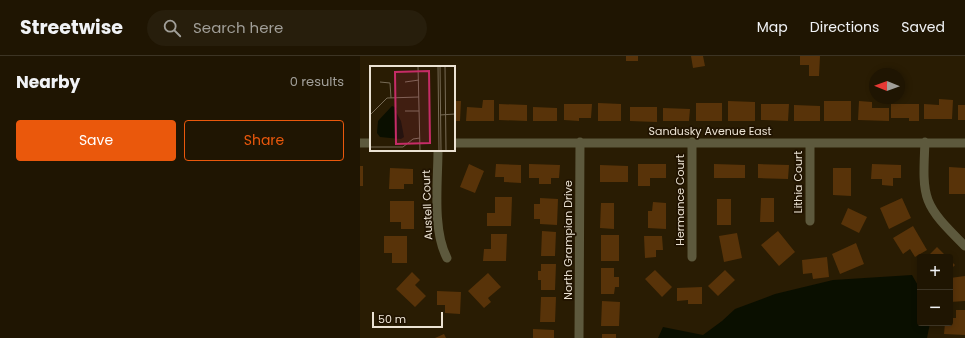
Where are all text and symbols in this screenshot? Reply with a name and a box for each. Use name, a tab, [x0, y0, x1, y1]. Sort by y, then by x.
search box	[147, 10, 427, 46]
text: Streetwise	[20, 14, 123, 41]
icon: search	[161, 17, 183, 39]
text: Search here	[193, 17, 283, 38]
text: Map	[757, 17, 788, 37]
text: Directions	[810, 17, 879, 37]
text: Saved	[901, 17, 945, 37]
inset map	[370, 66, 455, 151]
north arrow	[869, 68, 905, 104]
text: Nearby	[16, 70, 80, 94]
text: 0 results	[290, 72, 344, 91]
button: Save	[16, 120, 176, 161]
button: Share	[184, 120, 344, 161]
street label: Sandusky Avenue East	[648, 123, 772, 139]
street label: Lithia Court	[790, 151, 806, 213]
street label: Hermance Court	[672, 154, 688, 246]
street label: Austell Court	[418, 170, 436, 240]
street label: North Grampian Drive	[560, 180, 576, 300]
map controls	[917, 254, 953, 326]
button: +	[917, 254, 953, 290]
button: −	[917, 290, 953, 326]
scale bar	[372, 310, 443, 329]
text: 50 m	[378, 311, 406, 327]

